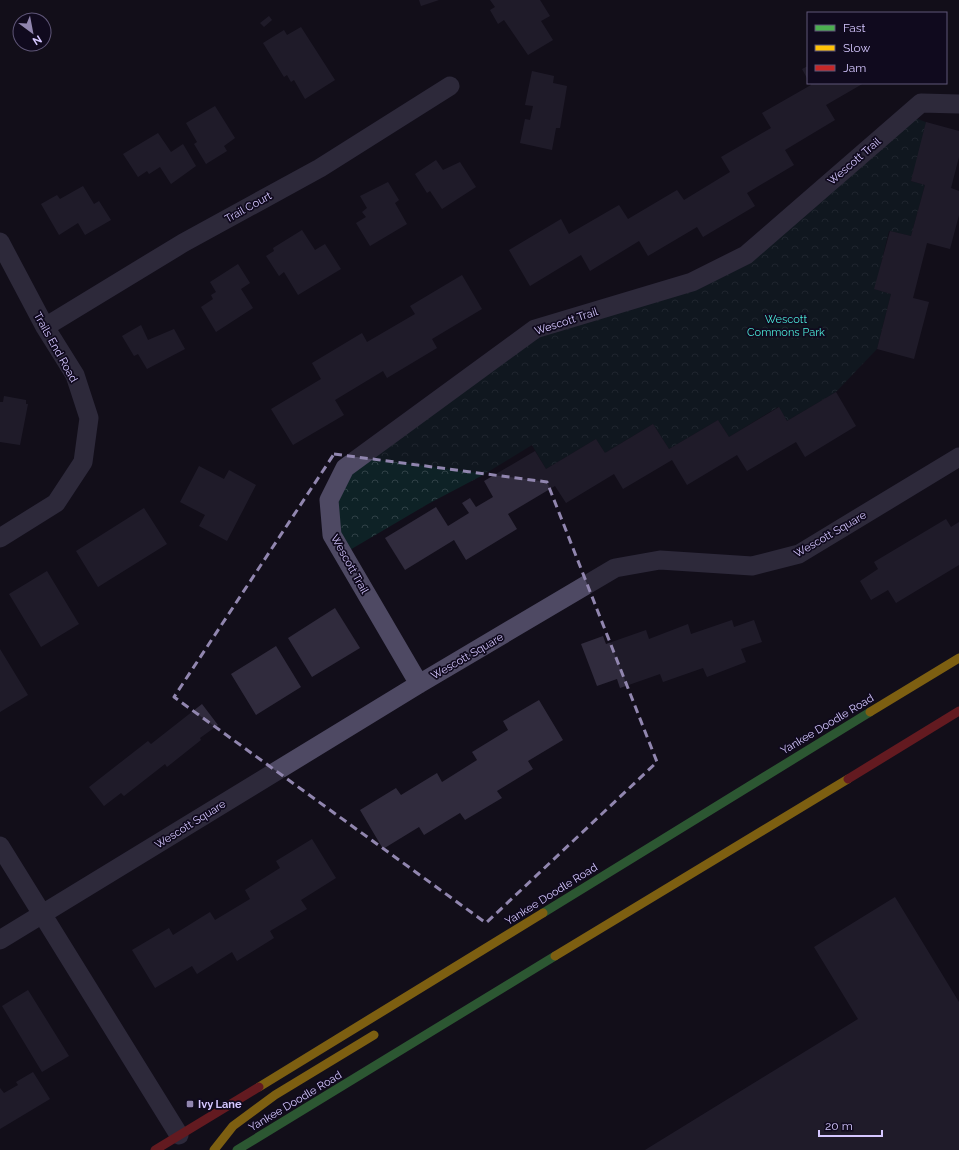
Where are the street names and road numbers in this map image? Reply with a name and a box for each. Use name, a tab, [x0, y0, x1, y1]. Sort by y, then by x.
street label: Wescott Trail	[825, 135, 883, 188]
street label: Trail Court	[223, 189, 274, 226]
street label: Wescott Trail	[533, 305, 599, 338]
street label: Trails End Road	[31, 310, 80, 385]
street label: Wescott Square	[792, 508, 869, 560]
street label: Wescott Trail	[328, 532, 371, 596]
street label: Wescott Square	[429, 630, 506, 682]
street label: Yankee Doodle Road	[778, 691, 876, 757]
street label: Wescott Square	[152, 797, 229, 851]
street label: Yankee Doodle Road	[503, 861, 600, 928]
street label: Yankee Doodle Road	[246, 1068, 344, 1134]

